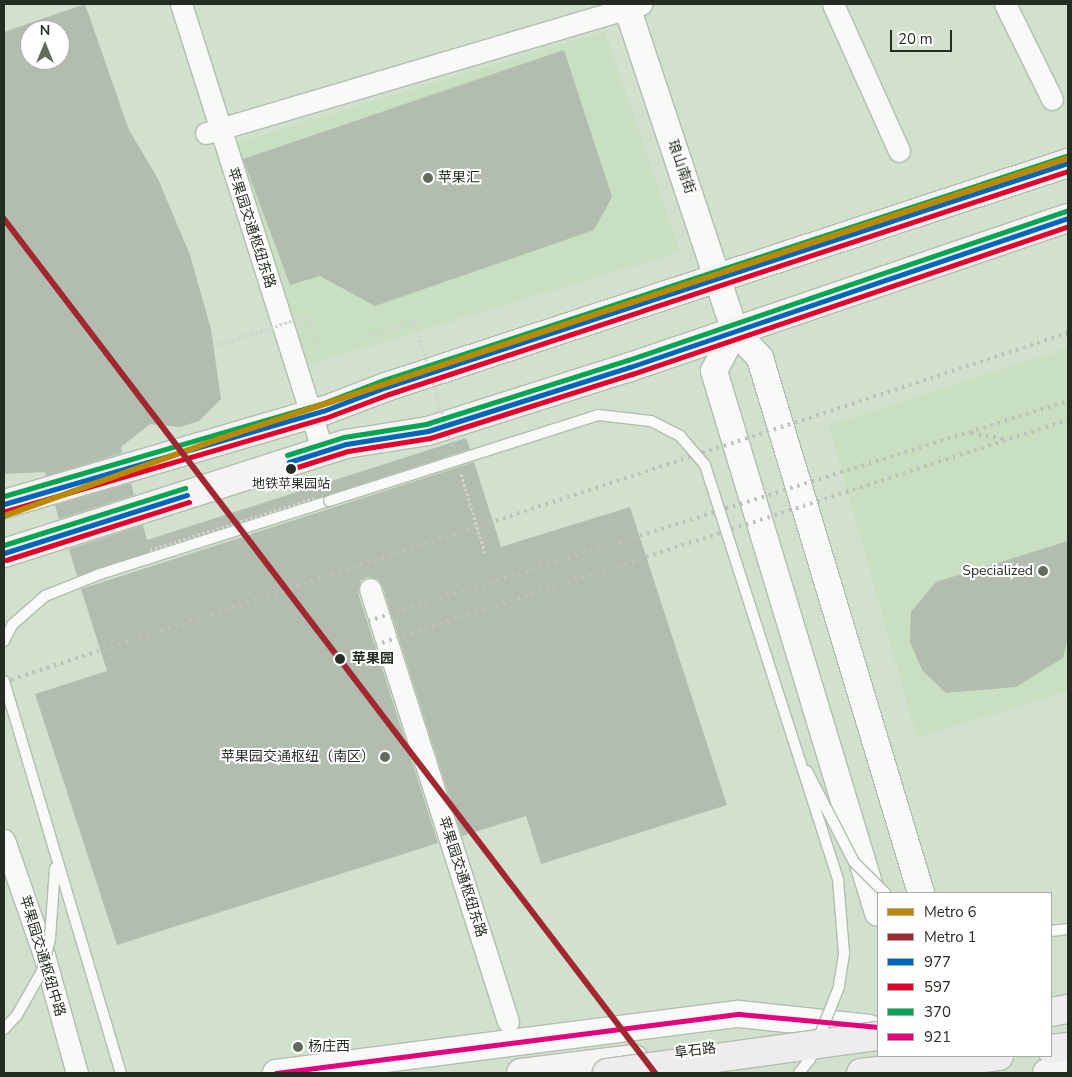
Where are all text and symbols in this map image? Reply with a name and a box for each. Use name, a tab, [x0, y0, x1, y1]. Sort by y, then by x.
north arrow	[20, 20, 70, 70]
scale bar	[892, 20, 954, 52]
text: N	[40, 21, 50, 40]
text: 20 m	[898, 29, 933, 49]
street label: 琅山南街	[664, 138, 698, 196]
street label: 苹果园交通枢纽东路	[224, 165, 278, 291]
place label: 苹果汇	[438, 170, 480, 186]
marker: 苹果汇	[422, 172, 434, 184]
marker: 地铁苹果园站	[286, 464, 296, 474]
place label: 地铁苹果园站	[252, 476, 330, 492]
place label: Specialized	[962, 563, 1033, 579]
marker: Specialized	[1037, 565, 1049, 577]
marker: 苹果园	[332, 651, 348, 667]
place label: 苹果园	[352, 651, 394, 667]
place label: 苹果园交通枢纽（南区）	[221, 749, 375, 765]
marker: 苹果园交通枢纽（南区）	[379, 751, 391, 763]
street label: 苹果园交通枢纽东路	[435, 814, 489, 940]
legend	[877, 892, 1052, 1057]
street label: 苹果园交通枢纽中路	[16, 893, 68, 1019]
text: Metro 6	[924, 902, 977, 922]
text: Metro 1	[924, 927, 977, 947]
text: 977	[924, 952, 951, 972]
text: 597	[924, 977, 951, 997]
text: 370	[924, 1002, 951, 1022]
text: 921	[924, 1027, 951, 1047]
place label: 杨庄西	[308, 1039, 350, 1055]
street label: 阜石路	[673, 1040, 717, 1062]
marker: 杨庄西	[292, 1041, 304, 1053]

